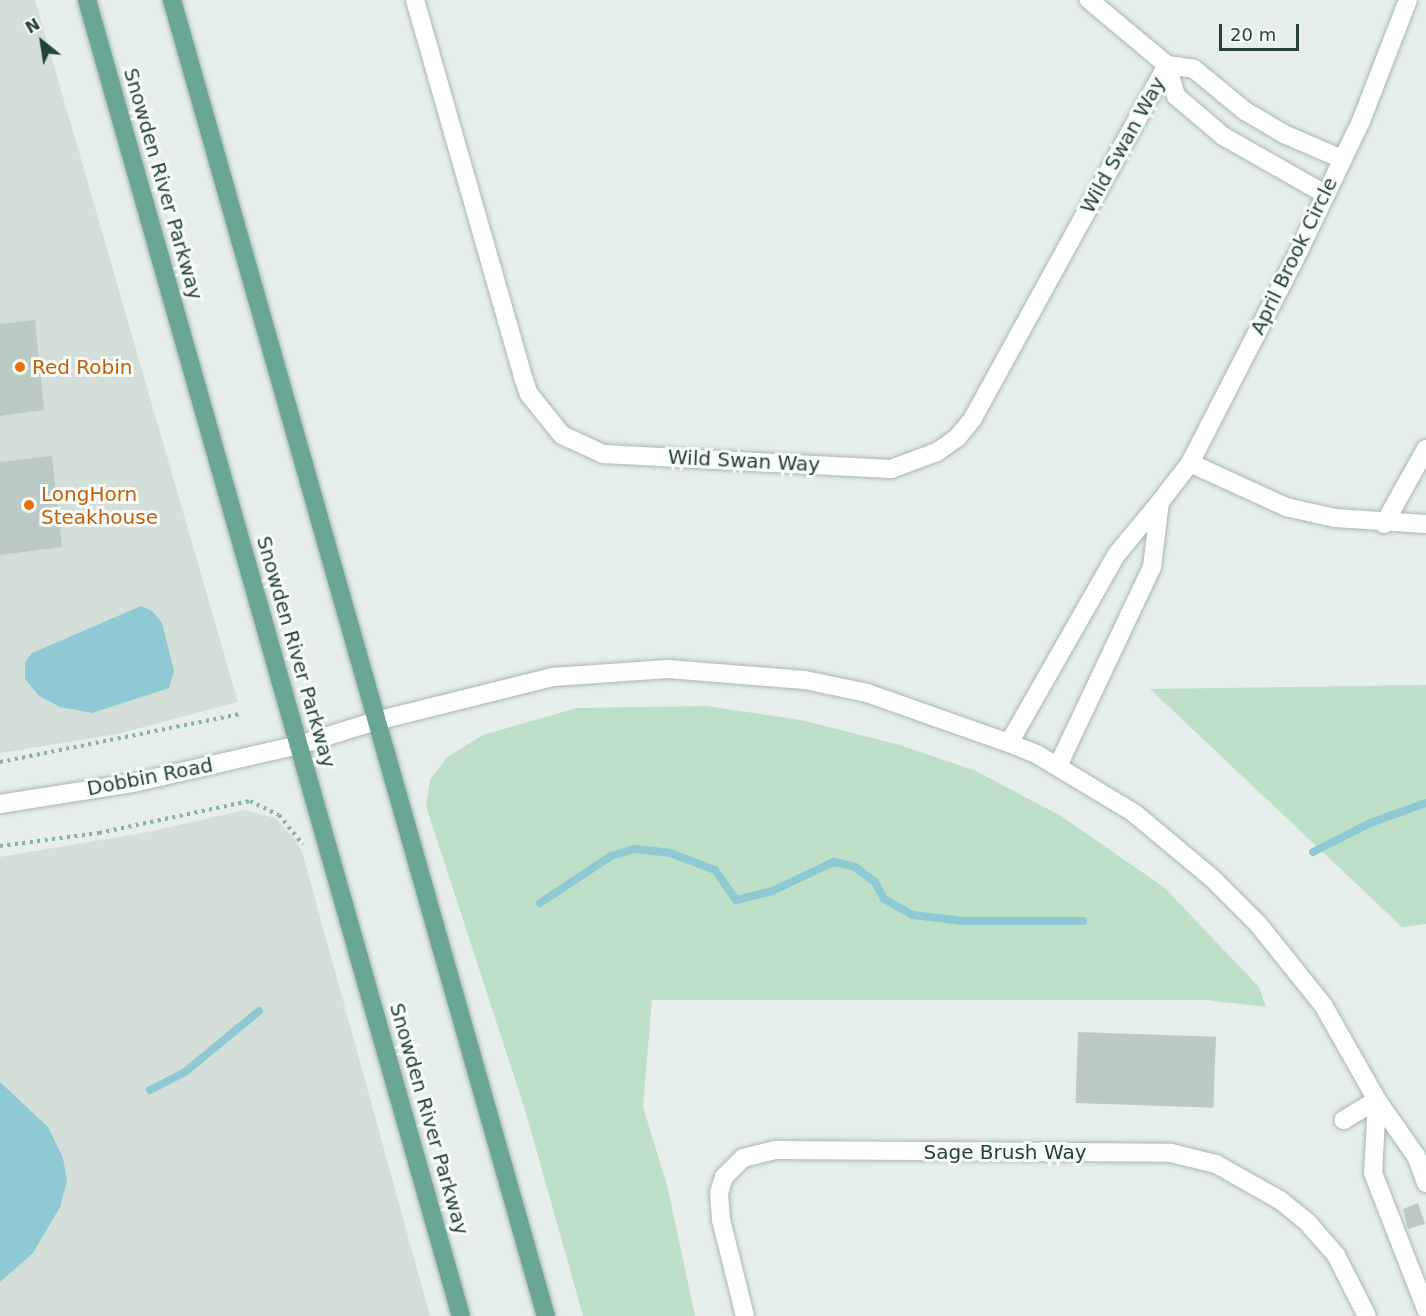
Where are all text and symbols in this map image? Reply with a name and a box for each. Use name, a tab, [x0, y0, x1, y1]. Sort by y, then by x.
north arrow	[12, 12, 72, 72]
scale bar	[1222, 12, 1302, 50]
text: N	[22, 14, 43, 38]
text: 20 m	[1230, 24, 1276, 45]
street label: Snowden River Parkway	[118, 65, 208, 303]
street label: Wild Swan Way	[1076, 73, 1170, 217]
street label: April Brook Circle	[1245, 173, 1343, 339]
place label: Red Robin	[32, 355, 133, 379]
marker: Red Robin	[13, 360, 27, 374]
street label: Wild Swan Way	[667, 445, 821, 477]
place label: LongHorn Steakhouse	[41, 482, 158, 529]
marker: LongHorn Steakhouse	[22, 498, 36, 512]
street label: Snowden River Parkway	[251, 533, 341, 771]
street label: Dobbin Road	[85, 753, 215, 801]
street label: Snowden River Parkway	[384, 1000, 474, 1238]
street label: Sage Brush Way	[924, 1140, 1086, 1164]

